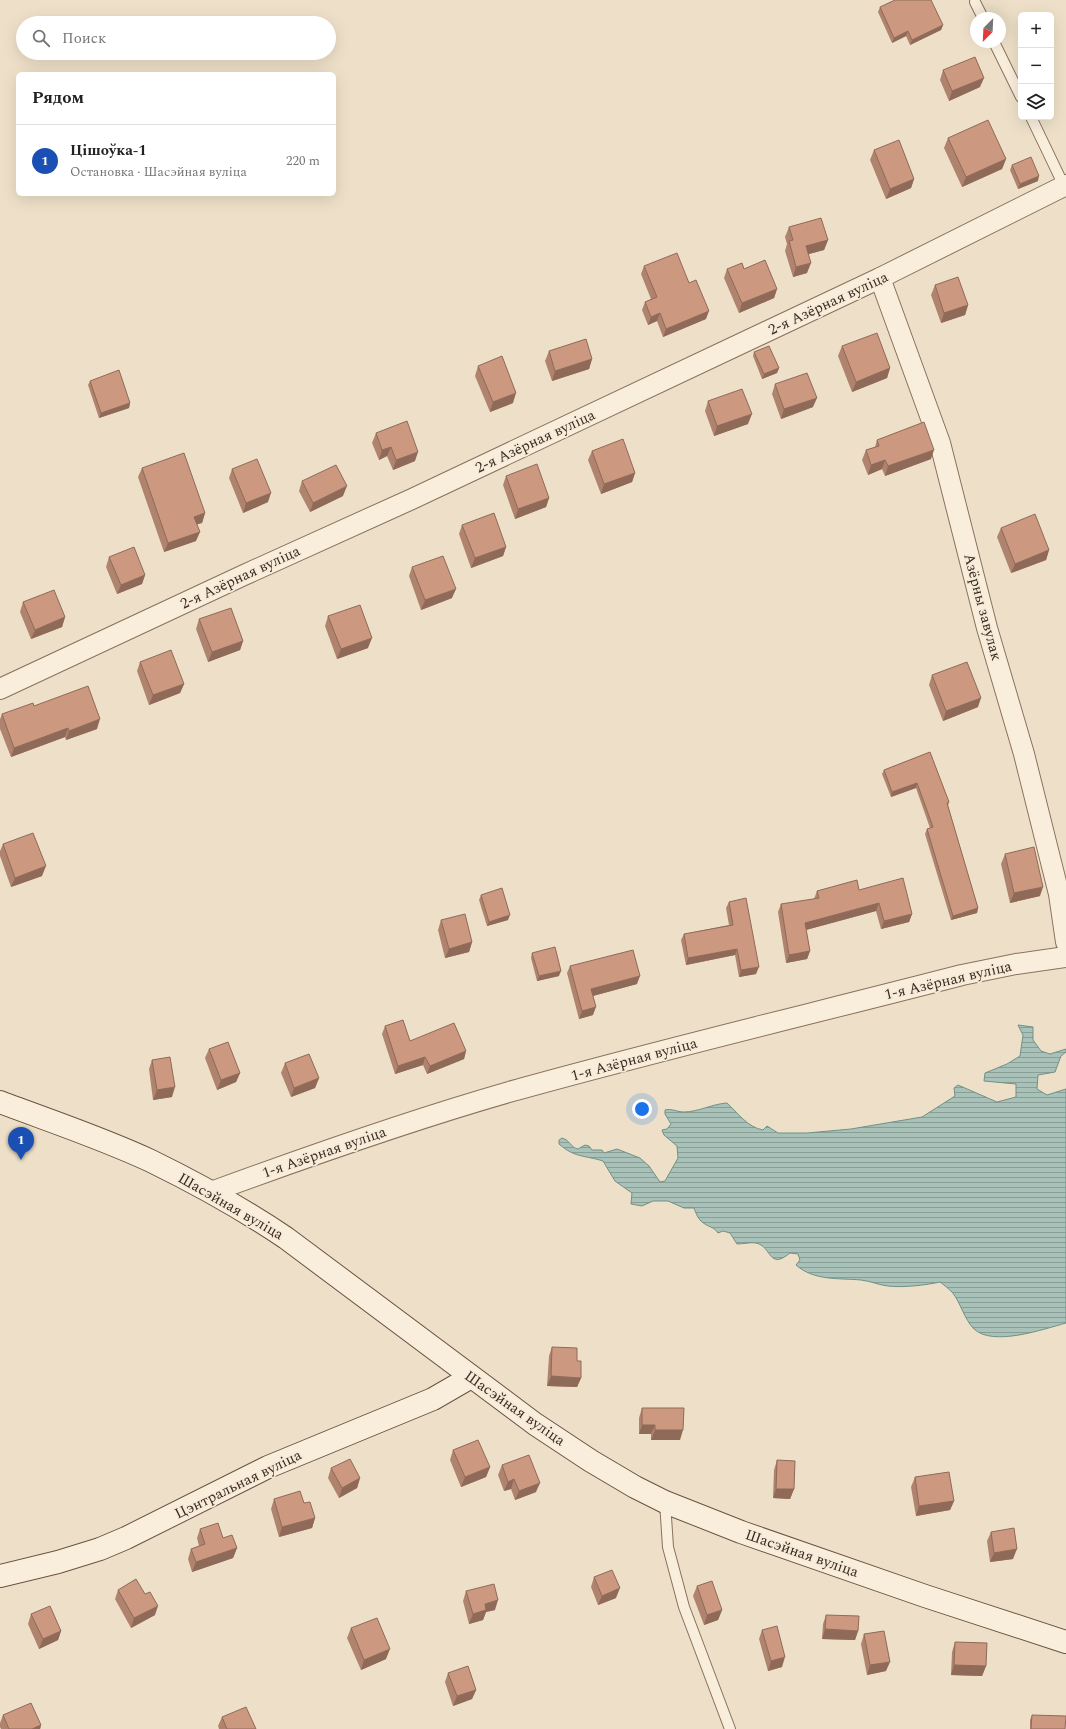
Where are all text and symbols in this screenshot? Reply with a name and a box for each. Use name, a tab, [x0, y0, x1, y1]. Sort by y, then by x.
north arrow	[970, 12, 1006, 48]
map controls	[1018, 12, 1054, 120]
button: +	[1018, 12, 1054, 48]
search box	[16, 16, 336, 60]
icon: search	[30, 27, 52, 49]
text: Поиск	[62, 27, 106, 50]
button: −	[1018, 48, 1054, 84]
button: layers	[1018, 84, 1054, 120]
text: Рядом	[32, 85, 84, 111]
text: Цішоўка-1	[70, 139, 147, 162]
text: 1	[41, 151, 49, 171]
text: 220 m	[286, 151, 320, 171]
text: Остановка · Шасэйная вуліца	[70, 162, 247, 182]
street label: 2-я Азёрная вуліца	[764, 265, 893, 341]
street label: 2-я Азёрная вуліца	[471, 403, 600, 479]
street label: 2-я Азёрная вуліца	[176, 539, 305, 615]
street label: Азёрны завулак	[957, 551, 1008, 663]
street label: 1-я Азёрная вуліца	[882, 955, 1015, 1006]
street label: 1-я Азёрная вуліца	[568, 1031, 701, 1087]
your location	[632, 1099, 652, 1119]
street label: 1-я Азёрная вуліца	[259, 1120, 390, 1185]
pin: 1	[8, 1127, 34, 1160]
street label: Шасэйная вуліца	[174, 1167, 288, 1246]
street label: Шасэйная вуліца	[459, 1365, 570, 1452]
street label: Цэнтральная вуліца	[171, 1443, 306, 1525]
street label: Шасэйная вуліца	[742, 1523, 862, 1584]

